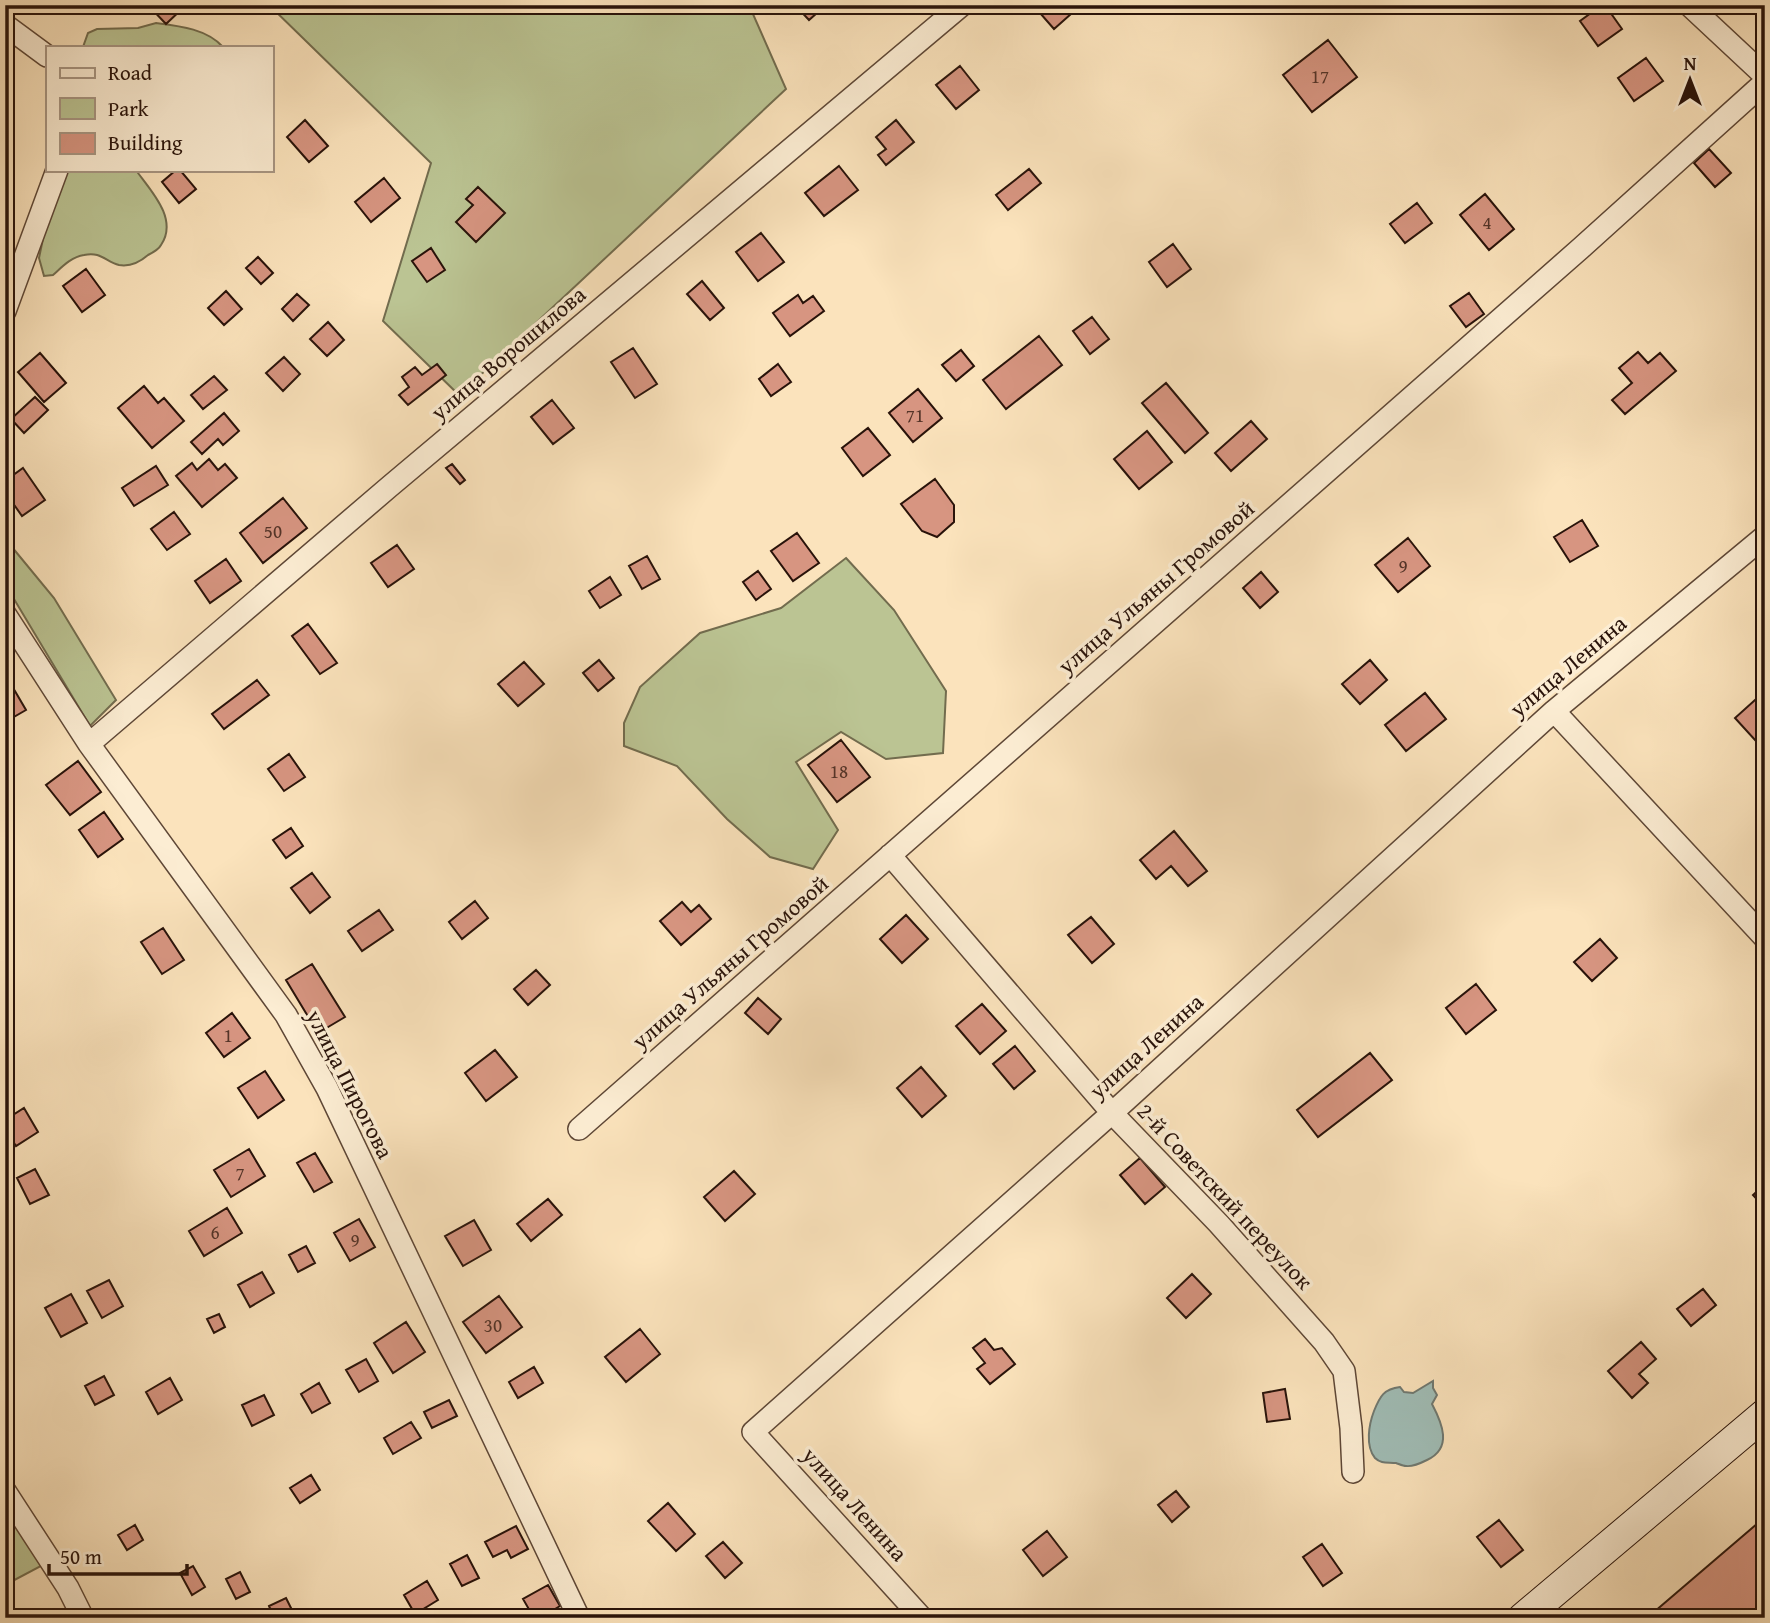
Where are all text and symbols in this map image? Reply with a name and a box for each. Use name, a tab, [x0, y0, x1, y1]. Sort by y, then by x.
legend	[46, 46, 273, 172]
north arrow	[1654, 46, 1724, 116]
text: N	[1684, 49, 1697, 77]
text: Road	[108, 57, 153, 88]
house number: 17	[1311, 62, 1329, 90]
text: Park	[108, 93, 149, 124]
text: Building	[108, 127, 183, 158]
house number: 4	[1482, 208, 1492, 236]
street label: улица Ворошилова	[422, 278, 593, 428]
house number: 71	[906, 401, 924, 429]
street label: улица Ульяны Громовой	[1049, 492, 1261, 682]
house number: 50	[264, 517, 282, 545]
house number: 9	[1398, 552, 1408, 580]
street label: улица Ленина	[1501, 607, 1633, 725]
house number: 18	[830, 757, 848, 785]
street label: улица Ульяны Громовой	[623, 867, 835, 1057]
street label: улица Ленина	[1080, 985, 1210, 1107]
street label: улица Пирогова	[298, 1003, 402, 1164]
house number: 1	[223, 1021, 233, 1049]
street label: 2-й Советский переулок	[1130, 1095, 1321, 1296]
house number: 7	[235, 1159, 245, 1187]
house number: 6	[210, 1218, 220, 1246]
house number: 9	[350, 1226, 360, 1254]
house number: 30	[484, 1311, 502, 1339]
street label: улица Ленина	[794, 1438, 916, 1568]
scale bar	[49, 1532, 187, 1576]
text: 50 m	[60, 1541, 102, 1572]

